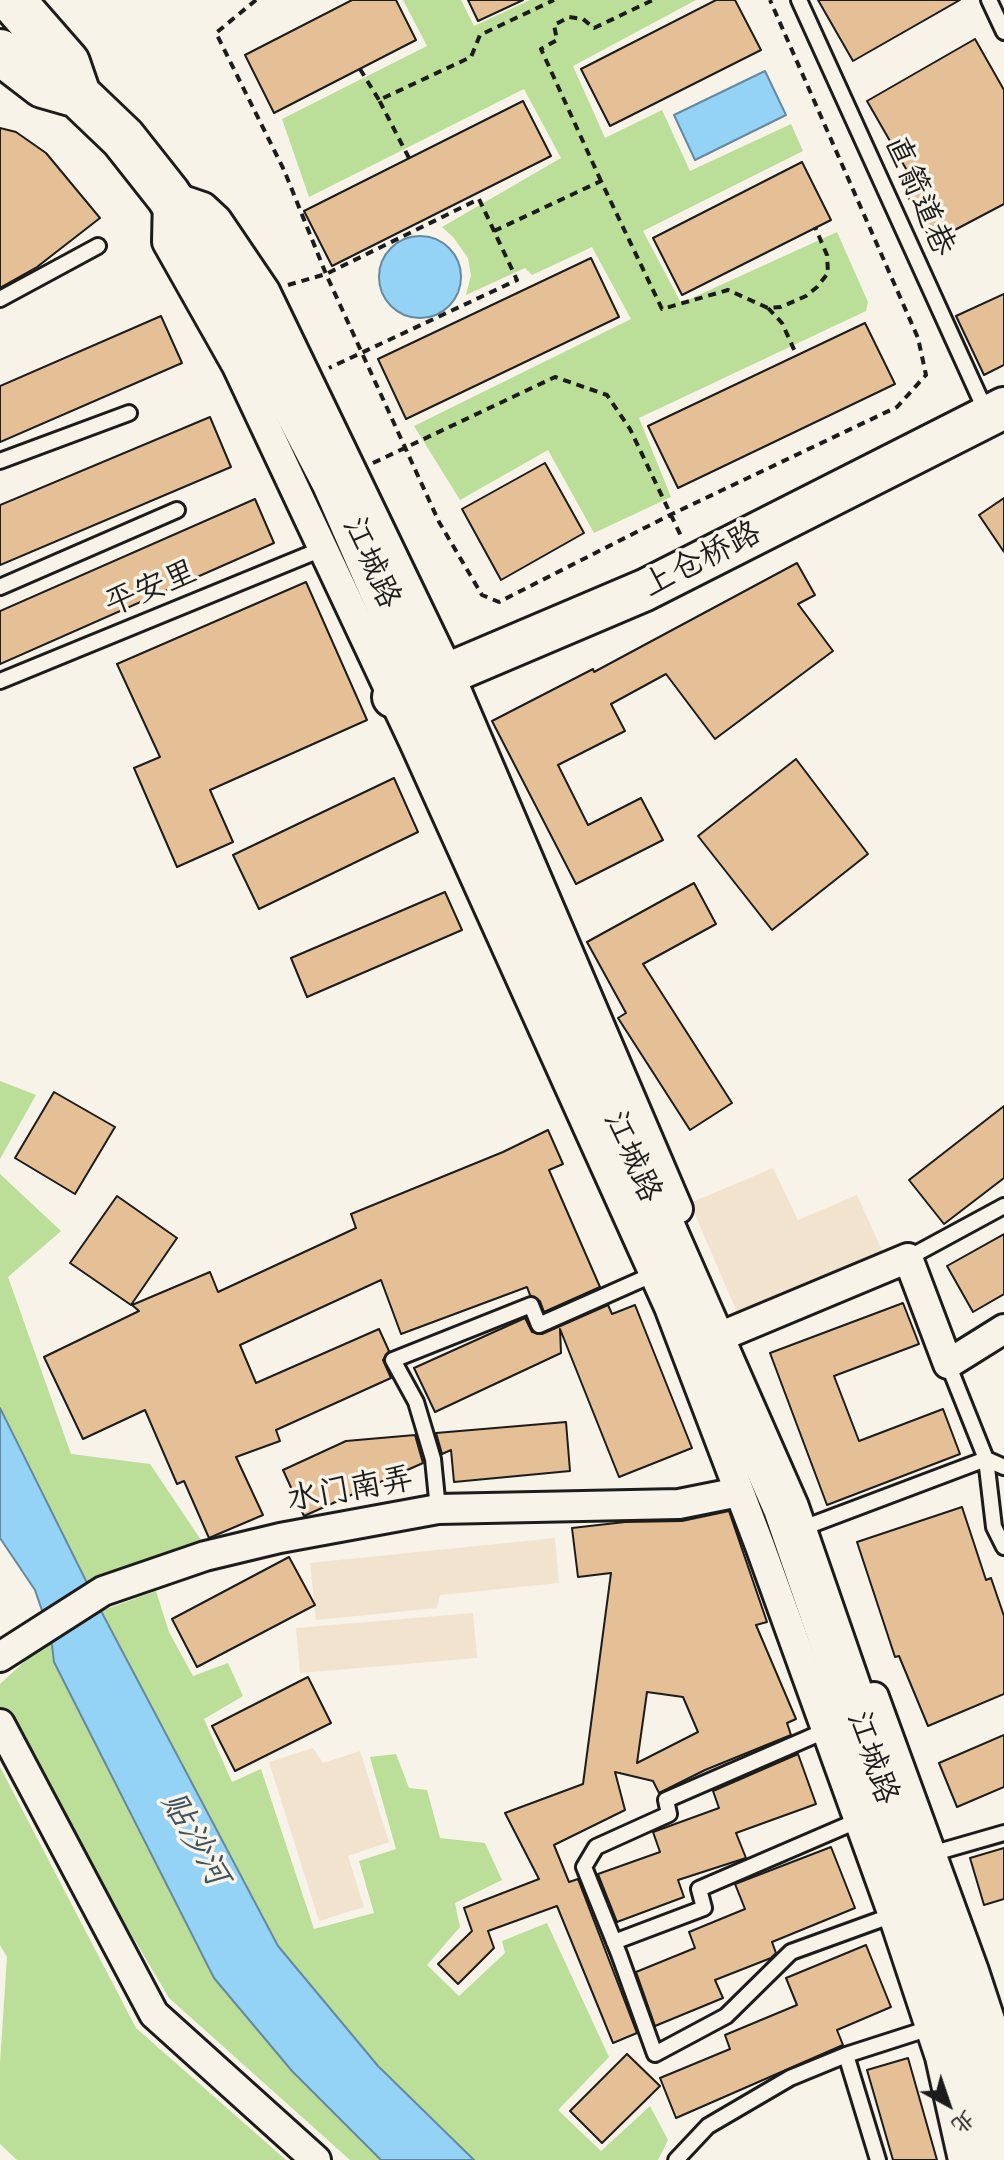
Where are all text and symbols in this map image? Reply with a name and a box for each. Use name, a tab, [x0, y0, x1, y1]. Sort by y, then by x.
street label: 直箭道巷	[875, 130, 963, 262]
street label: 江城路	[334, 511, 408, 615]
street label: 上仓桥路	[636, 514, 768, 606]
street label: 平安里	[99, 553, 203, 625]
street label: 江城路	[595, 1105, 669, 1209]
street label: 水门南弄	[284, 1460, 416, 1520]
street label: 江城路	[838, 1706, 906, 1810]
water label: 贴沙河	[151, 1785, 237, 1893]
north arrow	[908, 2064, 988, 2144]
text: 北	[946, 2105, 981, 2140]

